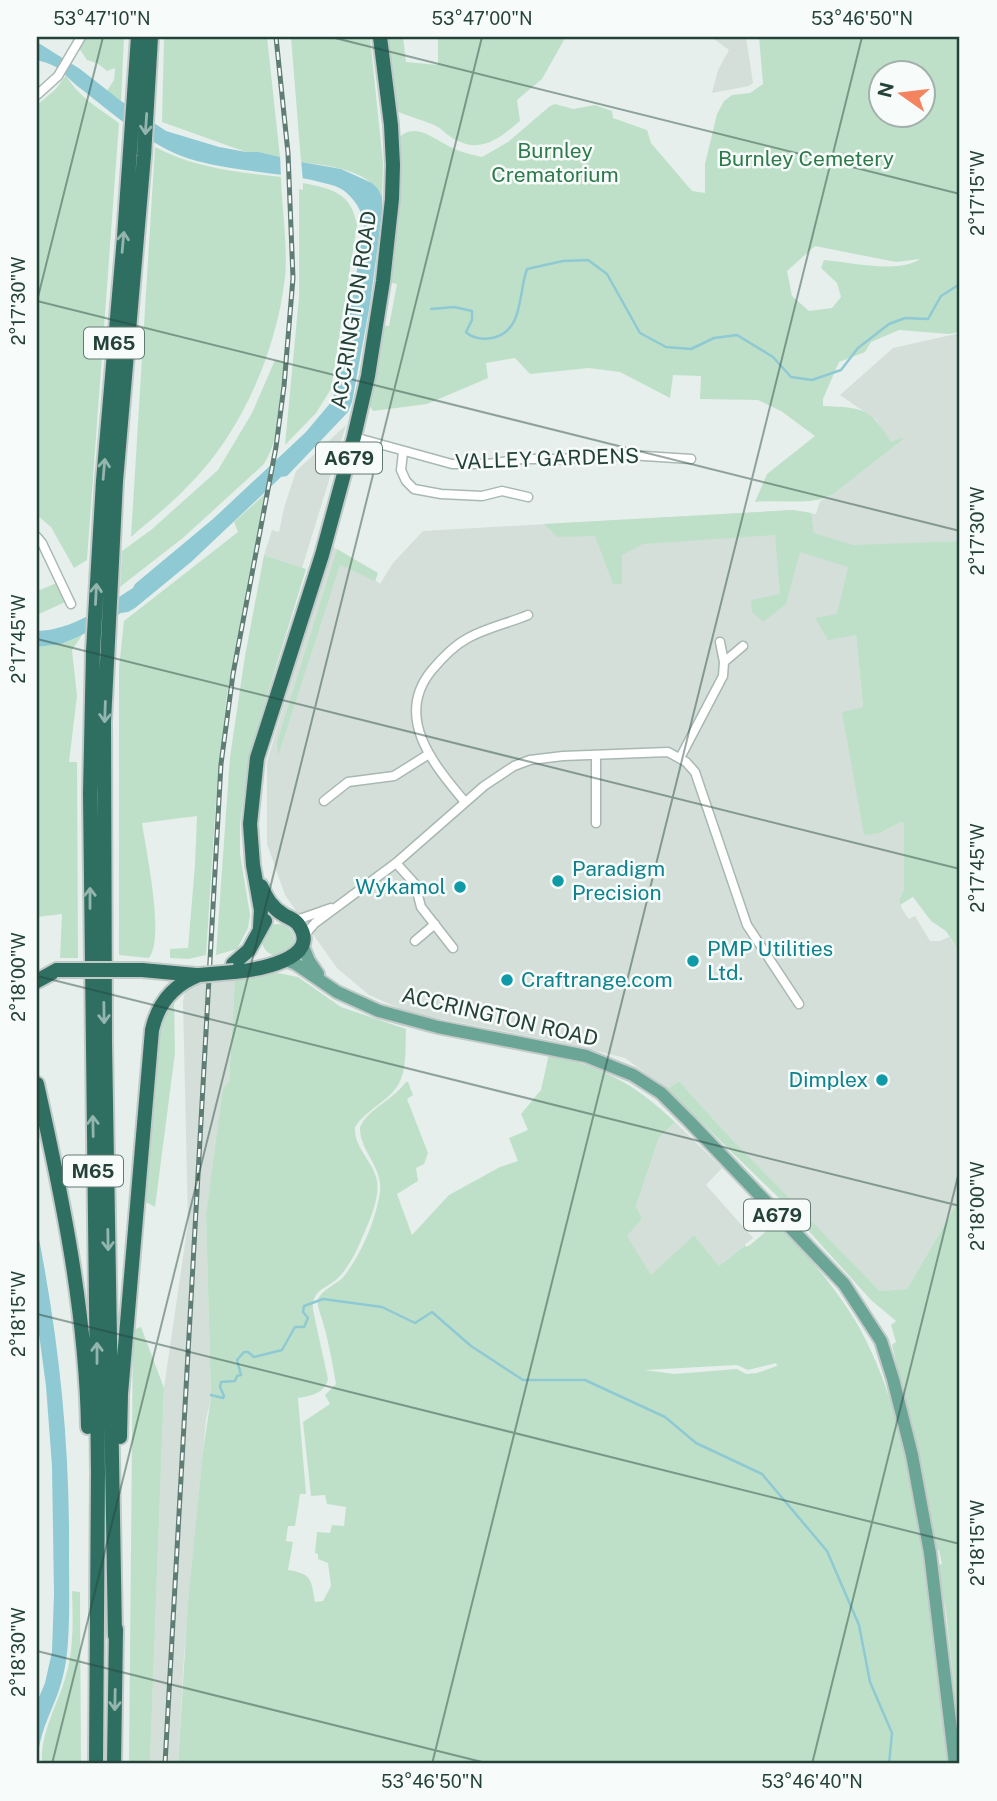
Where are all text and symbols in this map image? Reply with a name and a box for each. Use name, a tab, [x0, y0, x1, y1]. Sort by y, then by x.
text: 53°47'10"N	[53, 8, 151, 29]
text: 53°47'00"N	[432, 8, 532, 29]
text: 53°46'50"N	[811, 8, 913, 29]
north arrow	[867, 60, 937, 130]
text: N	[873, 80, 898, 100]
one-way arrow	[139, 112, 152, 135]
park label: Burnley Crematorium	[491, 138, 619, 187]
park label: Burnley Cemetery	[718, 146, 894, 171]
text: 2°17'15"W	[967, 150, 988, 236]
street label: ACCRINGTON ROAD	[325, 209, 382, 411]
one-way arrow	[117, 231, 130, 254]
text: 2°17'30"W	[8, 257, 29, 345]
road number: M65	[84, 328, 144, 358]
road number: A679	[316, 442, 382, 474]
street label: VALLEY GARDENS	[455, 443, 639, 474]
one-way arrow	[98, 458, 111, 481]
text: 2°17'30"W	[967, 487, 988, 575]
one-way arrow	[89, 583, 102, 606]
text: 2°17'45"W	[8, 594, 29, 684]
one-way arrow	[98, 700, 111, 723]
text: 2°17'45"W	[967, 823, 988, 913]
place label: Paradigm Precision	[572, 856, 665, 905]
marker: Paradigm Precision	[550, 873, 566, 889]
place label: Wykamol	[355, 874, 446, 899]
marker: Wykamol	[452, 879, 468, 895]
one-way arrow	[83, 887, 97, 910]
text: 2°18'00"W	[8, 932, 29, 1022]
place label: PMP Utilities Ltd.	[707, 936, 833, 985]
marker: PMP Utilities Ltd.	[685, 953, 701, 969]
place label: Craftrange.com	[521, 967, 673, 992]
marker: Craftrange.com	[499, 972, 515, 988]
street label: ACCRINGTON ROAD	[400, 982, 601, 1051]
one-way arrow	[98, 1001, 111, 1024]
place label: Dimplex	[789, 1067, 868, 1092]
marker: Dimplex	[874, 1072, 890, 1088]
one-way arrow	[86, 1114, 99, 1137]
road number: M65	[63, 1156, 123, 1186]
text: 2°18'00"W	[967, 1161, 988, 1251]
road number: A679	[744, 1200, 810, 1231]
one-way arrow	[101, 1228, 115, 1251]
text: 2°18'15"W	[8, 1271, 29, 1357]
one-way arrow	[90, 1342, 104, 1365]
text: 2°18'15"W	[967, 1500, 988, 1586]
text: 2°18'30"W	[8, 1607, 29, 1697]
one-way arrow	[108, 1688, 121, 1711]
text: 53°46'50"N	[381, 1771, 483, 1792]
text: 53°46'40"N	[761, 1771, 863, 1792]

